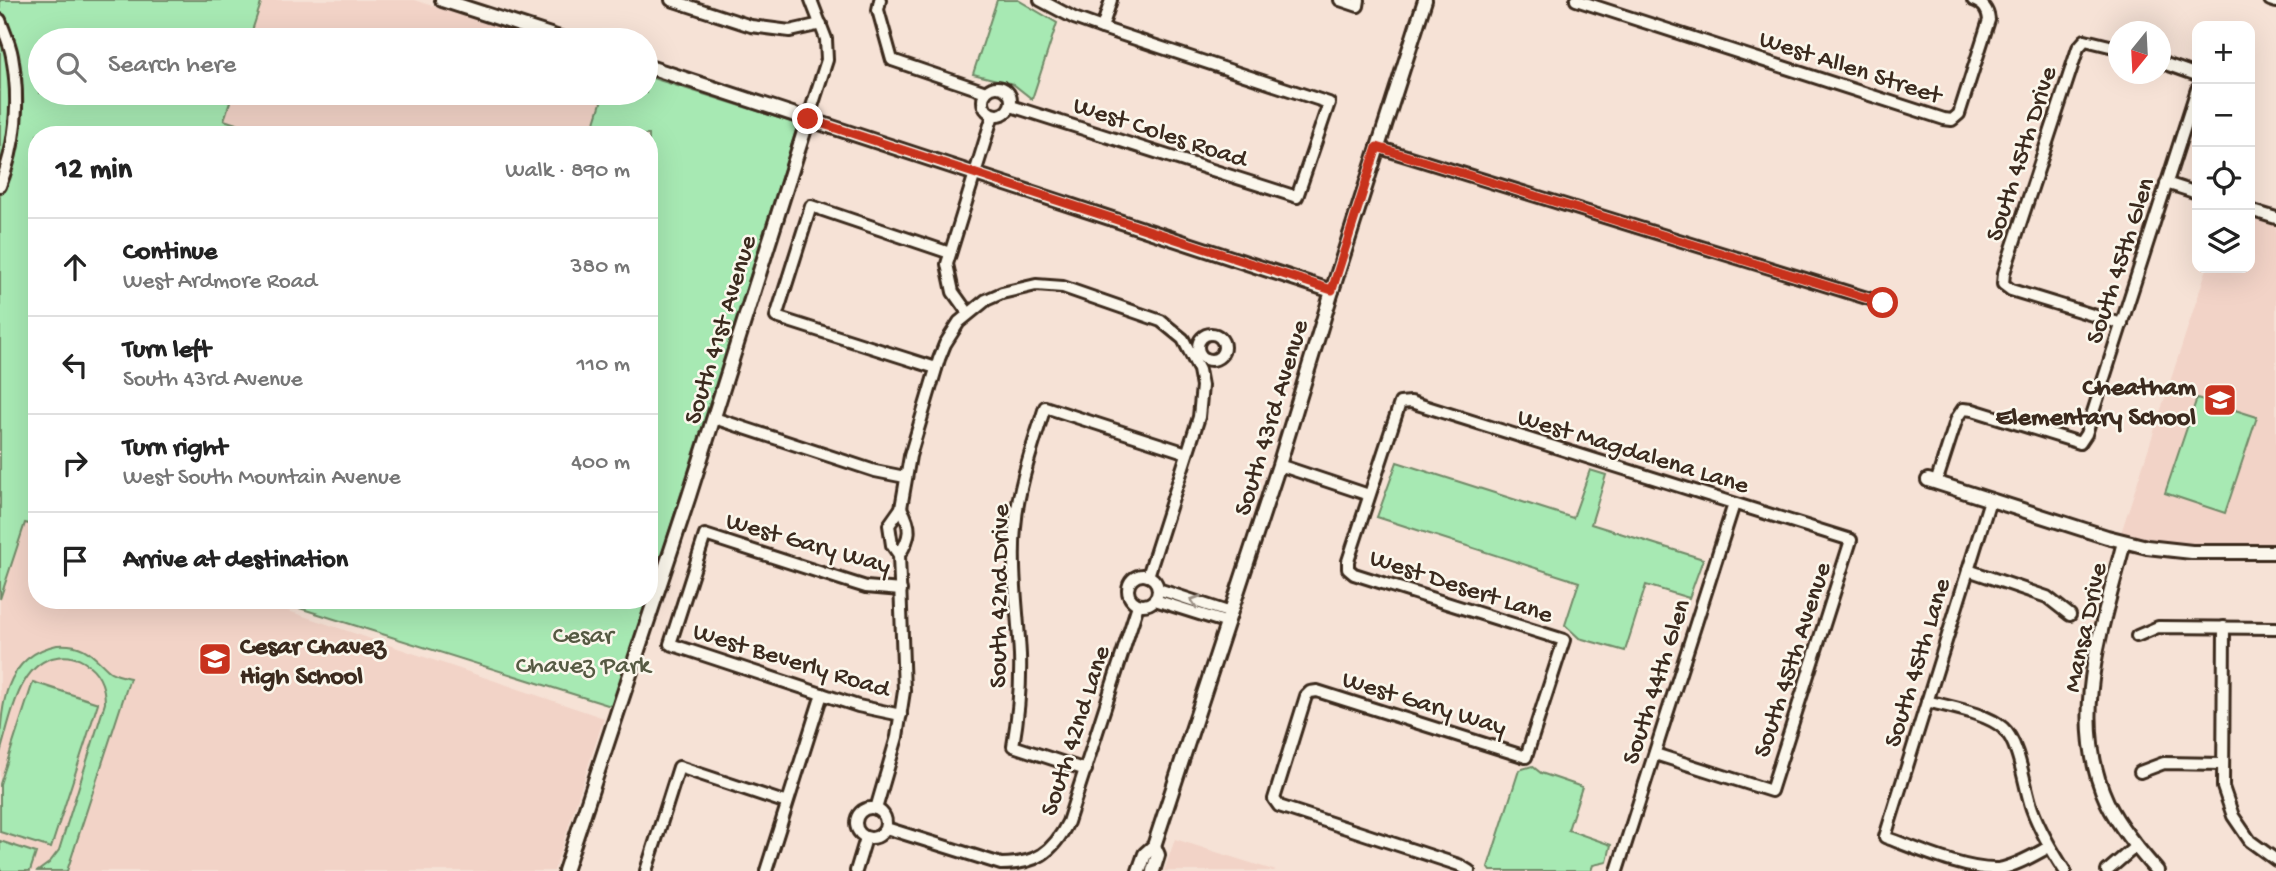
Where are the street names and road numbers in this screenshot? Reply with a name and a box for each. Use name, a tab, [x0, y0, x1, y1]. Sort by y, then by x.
street label: West Allen Street	[1755, 25, 1947, 114]
street label: South 45th Drive	[1980, 63, 2066, 246]
street label: West Coles Road	[1069, 92, 1252, 178]
street label: South 45th Glen	[2081, 174, 2164, 348]
street label: South 41st Avenue	[679, 232, 766, 428]
street label: South 43rd Avenue	[1229, 316, 1318, 520]
street label: West Magdalena Lane	[1513, 403, 1753, 503]
street label: South 42nd Drive	[984, 503, 1019, 688]
street label: West Gary Way	[722, 507, 894, 584]
street label: West Desert Lane	[1365, 544, 1557, 633]
street label: South 45th Avenue	[1748, 558, 1841, 762]
street label: Mansa Drive	[2059, 560, 2116, 696]
street label: South 45th Lane	[1879, 575, 1960, 751]
street label: South 44th Glen	[1617, 595, 1700, 769]
street label: West Beverly Road	[689, 618, 895, 707]
street label: South 42nd Lane	[1035, 642, 1120, 820]
street label: West Gary Way	[1338, 666, 1510, 745]

